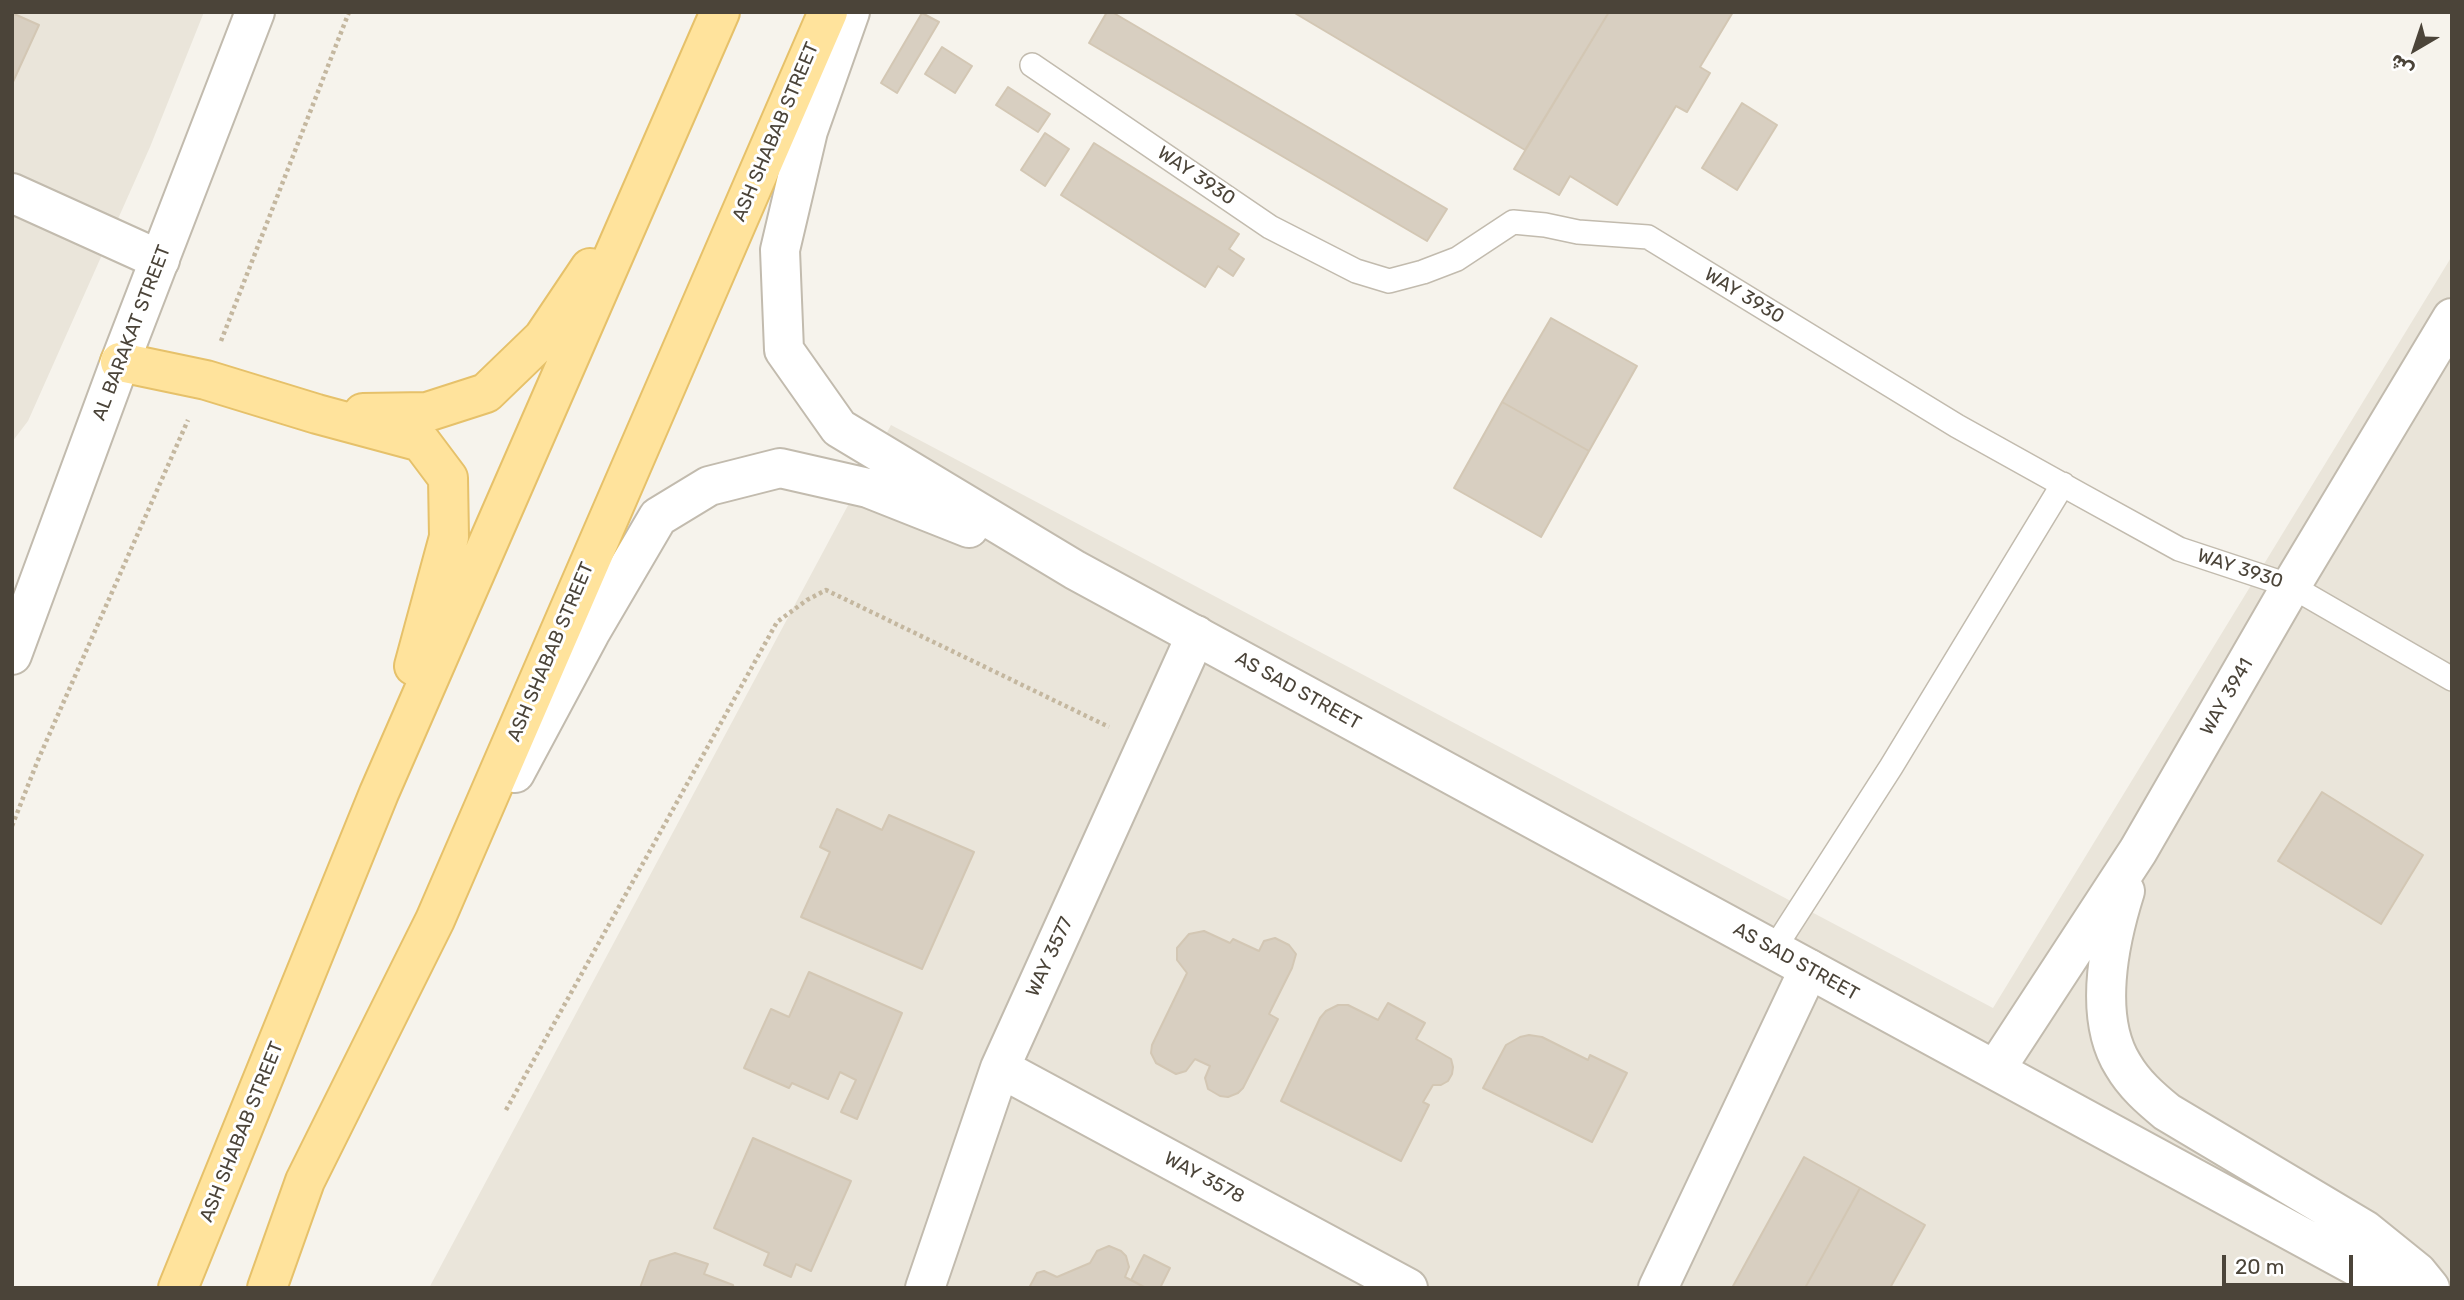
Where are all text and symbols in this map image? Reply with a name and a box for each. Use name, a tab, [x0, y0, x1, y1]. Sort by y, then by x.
north arrow	[2380, 14, 2450, 84]
street label: ASH SHABAB STREET	[728, 39, 824, 225]
text: ش	[2385, 49, 2418, 82]
street label: WAY 3930	[1153, 142, 1239, 210]
street label: AL BARAKAT STREET	[88, 242, 176, 424]
street label: WAY 3930	[1700, 263, 1788, 329]
street label: WAY 3930	[2194, 544, 2286, 594]
street label: ASH SHABAB STREET	[503, 559, 599, 745]
street label: AS SAD STREET	[1231, 647, 1365, 735]
street label: WAY 3941	[2196, 655, 2258, 739]
street label: WAY 3577	[1022, 914, 1078, 1000]
street label: AS SAD STREET	[1729, 918, 1863, 1006]
street label: ASH SHABAB STREET	[195, 1039, 289, 1225]
street label: WAY 3578	[1160, 1147, 1248, 1209]
scale bar	[2226, 1240, 2357, 1284]
text: 20 m	[2235, 1254, 2284, 1279]

